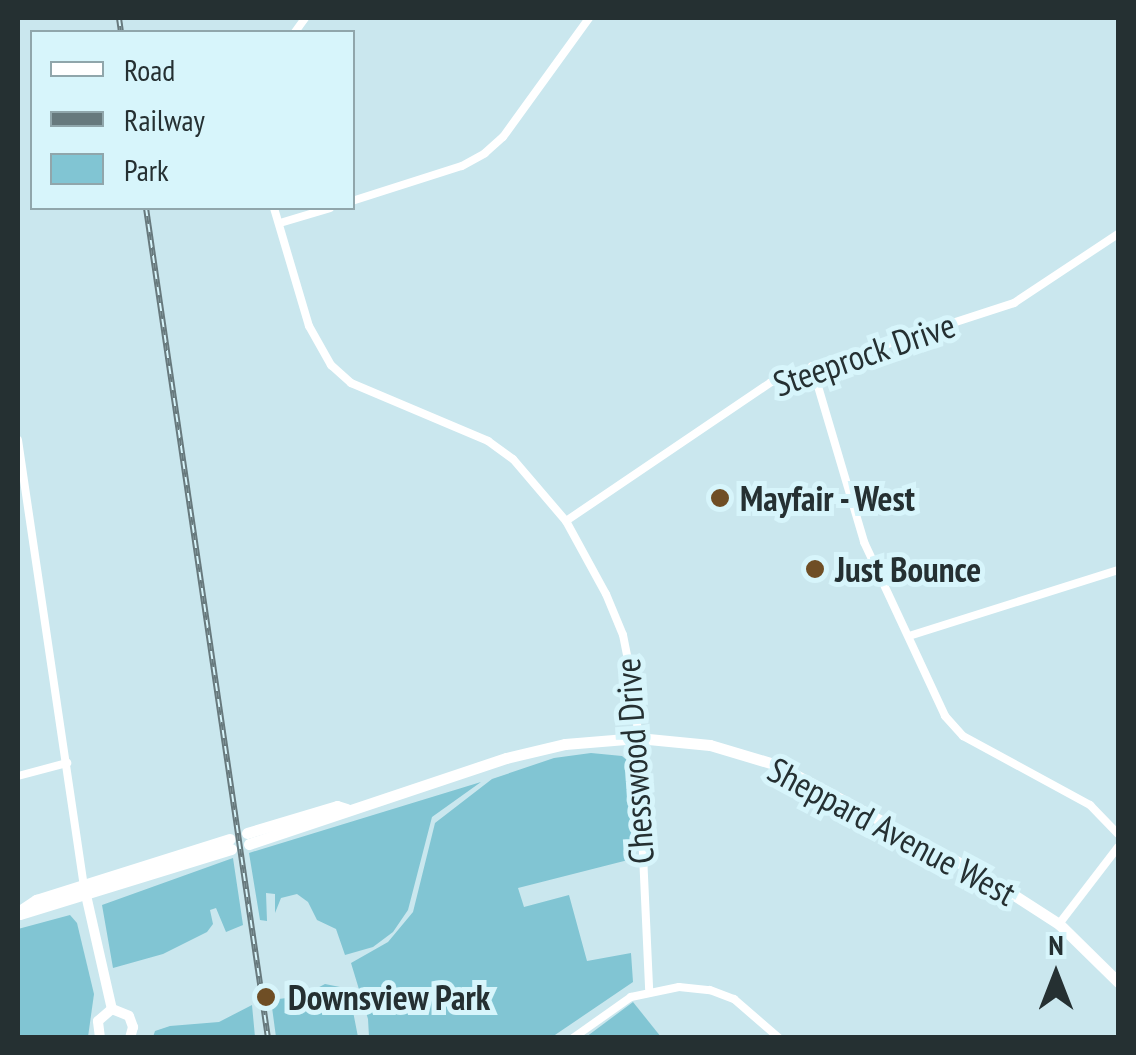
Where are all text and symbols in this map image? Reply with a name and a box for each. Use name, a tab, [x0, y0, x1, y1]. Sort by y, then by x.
legend	[30, 30, 355, 210]
text: Road	[124, 50, 175, 89]
text: Railway	[124, 100, 205, 139]
text: Park	[124, 150, 169, 189]
street label: Steeprock Drive	[767, 303, 961, 405]
place label: Mayfair - West	[740, 477, 919, 519]
marker: Mayfair - West	[709, 487, 731, 509]
place label: Just Bounce	[835, 548, 981, 590]
marker: Just Bounce	[804, 558, 826, 580]
street label: Chesswood Drive	[606, 657, 662, 865]
street label: Sheppard Avenue West	[760, 748, 1024, 914]
north arrow	[1006, 925, 1106, 1025]
text: N	[1048, 926, 1064, 963]
place label: Downsview Park	[288, 976, 491, 1018]
marker: Downsview Park	[253, 984, 279, 1010]

